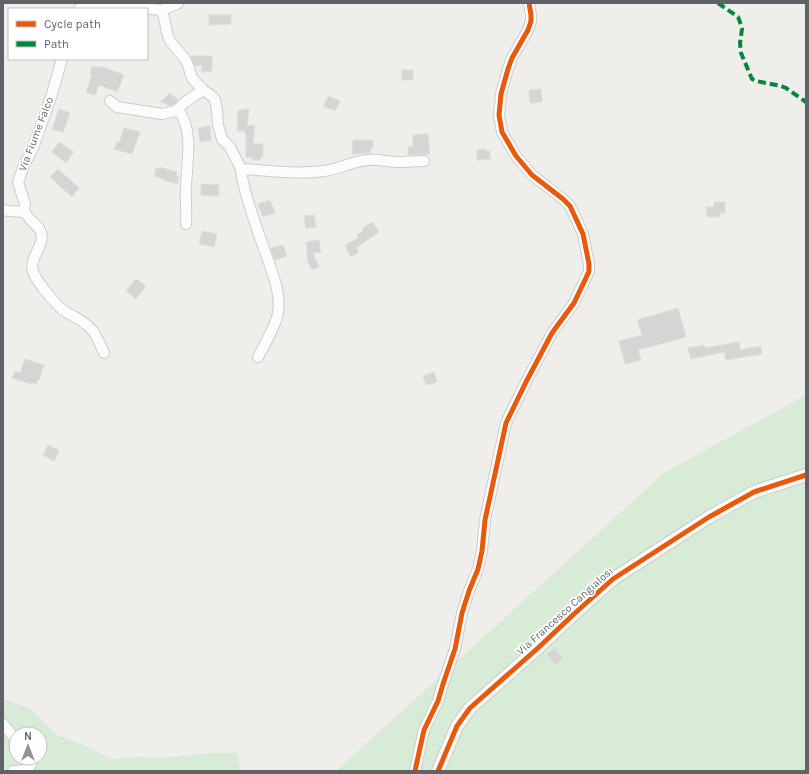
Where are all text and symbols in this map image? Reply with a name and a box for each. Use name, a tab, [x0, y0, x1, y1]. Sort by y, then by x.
legend	[8, 8, 148, 60]
text: Cycle path	[44, 17, 101, 31]
text: Path	[44, 37, 69, 51]
street label: Via Fiume Falco	[16, 95, 56, 173]
street label: Via Francesco Cangialosi	[514, 564, 616, 658]
north arrow	[8, 726, 48, 766]
text: N	[24, 730, 32, 743]

